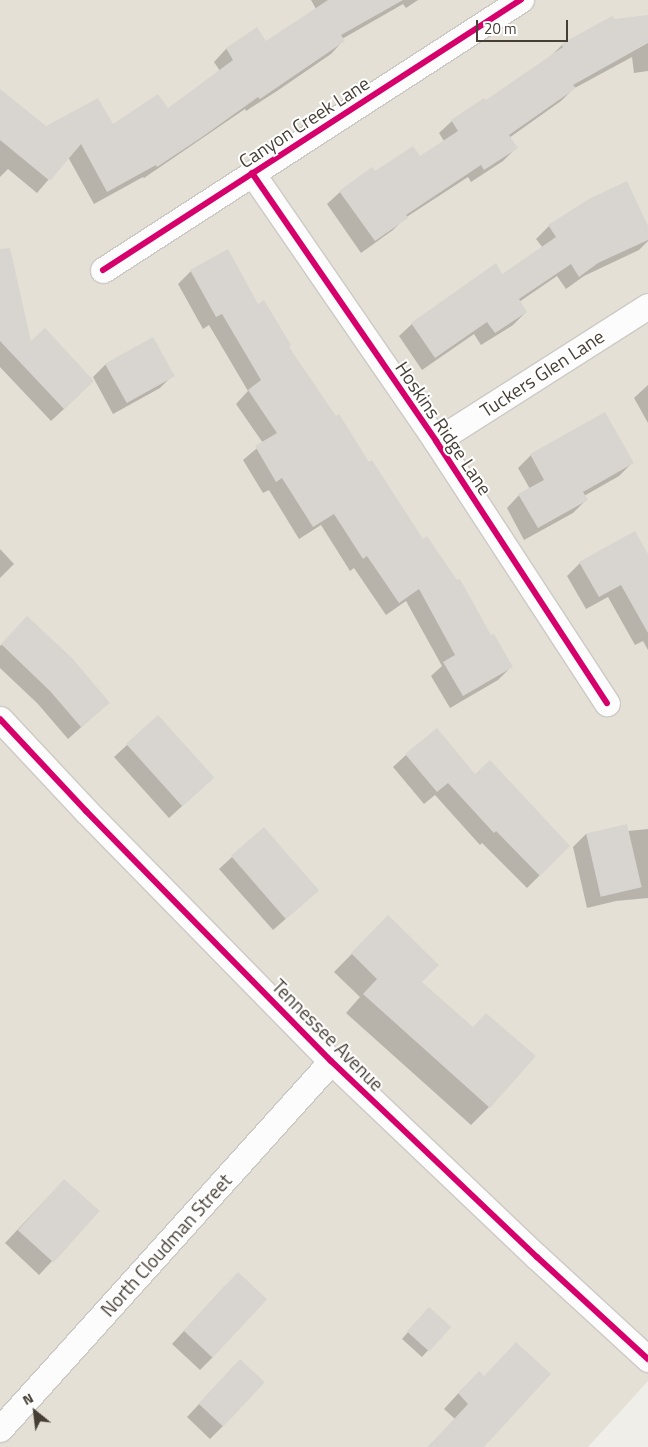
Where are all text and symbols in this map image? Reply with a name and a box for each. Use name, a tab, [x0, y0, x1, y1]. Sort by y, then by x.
scale bar	[478, 10, 570, 42]
text: 20 m	[484, 17, 517, 40]
street label: Canyon Creek Lane	[235, 71, 373, 173]
street label: Tuckers Glen Lane	[476, 324, 608, 422]
street label: Hoskins Ridge Lane	[391, 357, 497, 499]
street label: Tennessee Avenue	[267, 974, 389, 1096]
street label: North Cloudman Street	[96, 1169, 236, 1321]
north arrow	[10, 1387, 60, 1437]
text: N	[18, 1387, 37, 1410]

